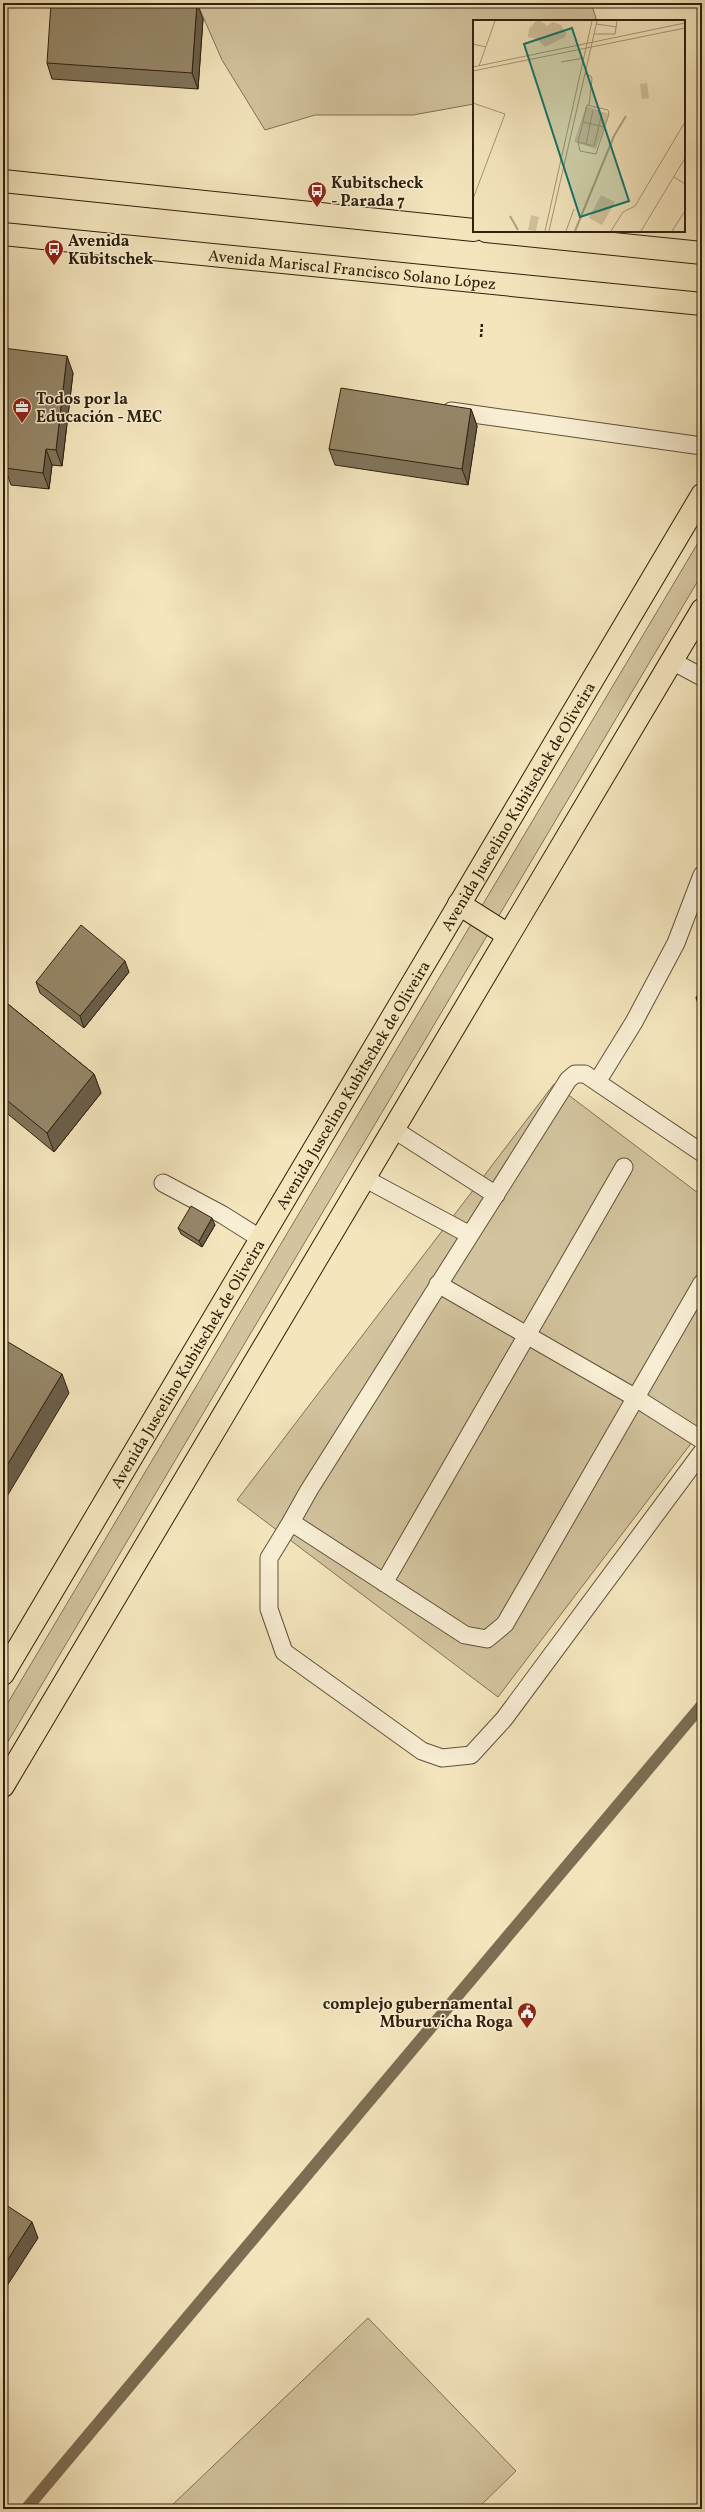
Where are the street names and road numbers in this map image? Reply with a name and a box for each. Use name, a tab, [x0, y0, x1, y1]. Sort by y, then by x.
street label: Avenida Mariscal Francisco Solano López	[207, 246, 497, 296]
street label: Avenida Juscelino Kubitschek de Oliveira	[437, 678, 602, 936]
street label: Avenida Juscelino Kubitschek de Oliveira	[272, 957, 436, 1214]
street label: Avenida Juscelino Kubitschek de Oliveira	[106, 1236, 271, 1493]

